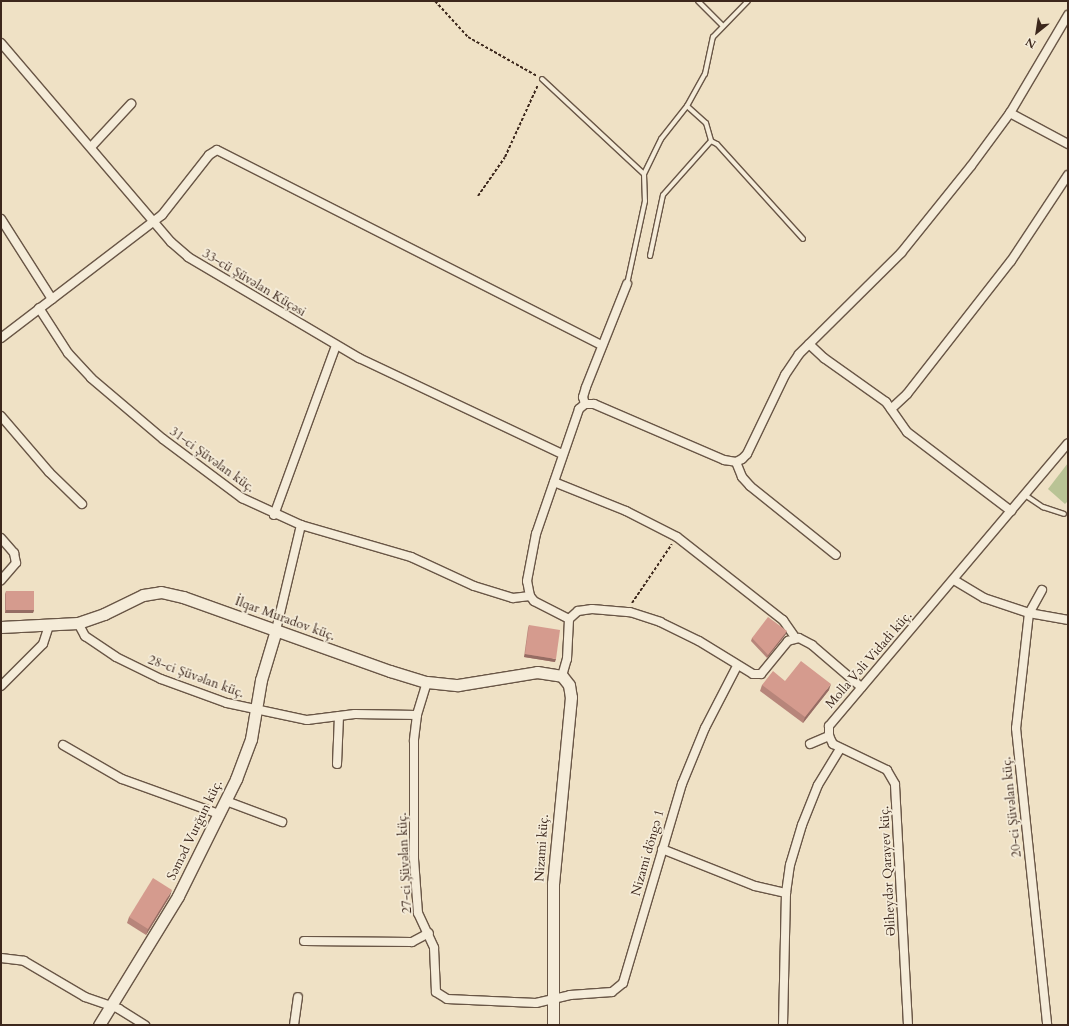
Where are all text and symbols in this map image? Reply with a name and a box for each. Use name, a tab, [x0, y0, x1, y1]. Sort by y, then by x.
north arrow	[1017, 12, 1057, 52]
text: N	[1023, 34, 1039, 52]
street label: 33-cü Şüvəlan Küçəsi	[199, 246, 309, 320]
street label: 31-ci Şüvəlan küç.	[166, 424, 258, 496]
street label: İlqar Muradov küç.	[233, 594, 337, 644]
street label: Molla Vəli Vidadi küç.	[822, 608, 916, 712]
street label: 28-ci Şüvəlan küç.	[146, 652, 246, 702]
street label: 20-ci Şüvəlan küç.	[999, 756, 1025, 858]
street label: Səməd Vurğun küç.	[164, 777, 226, 883]
street label: Əliheydər Qarayev küç.	[877, 805, 899, 937]
street label: Nizami döngə 1	[628, 808, 668, 898]
street label: 27-ci Şüvəlan küç.	[395, 812, 415, 914]
street label: Nizami küç.	[532, 814, 552, 882]

